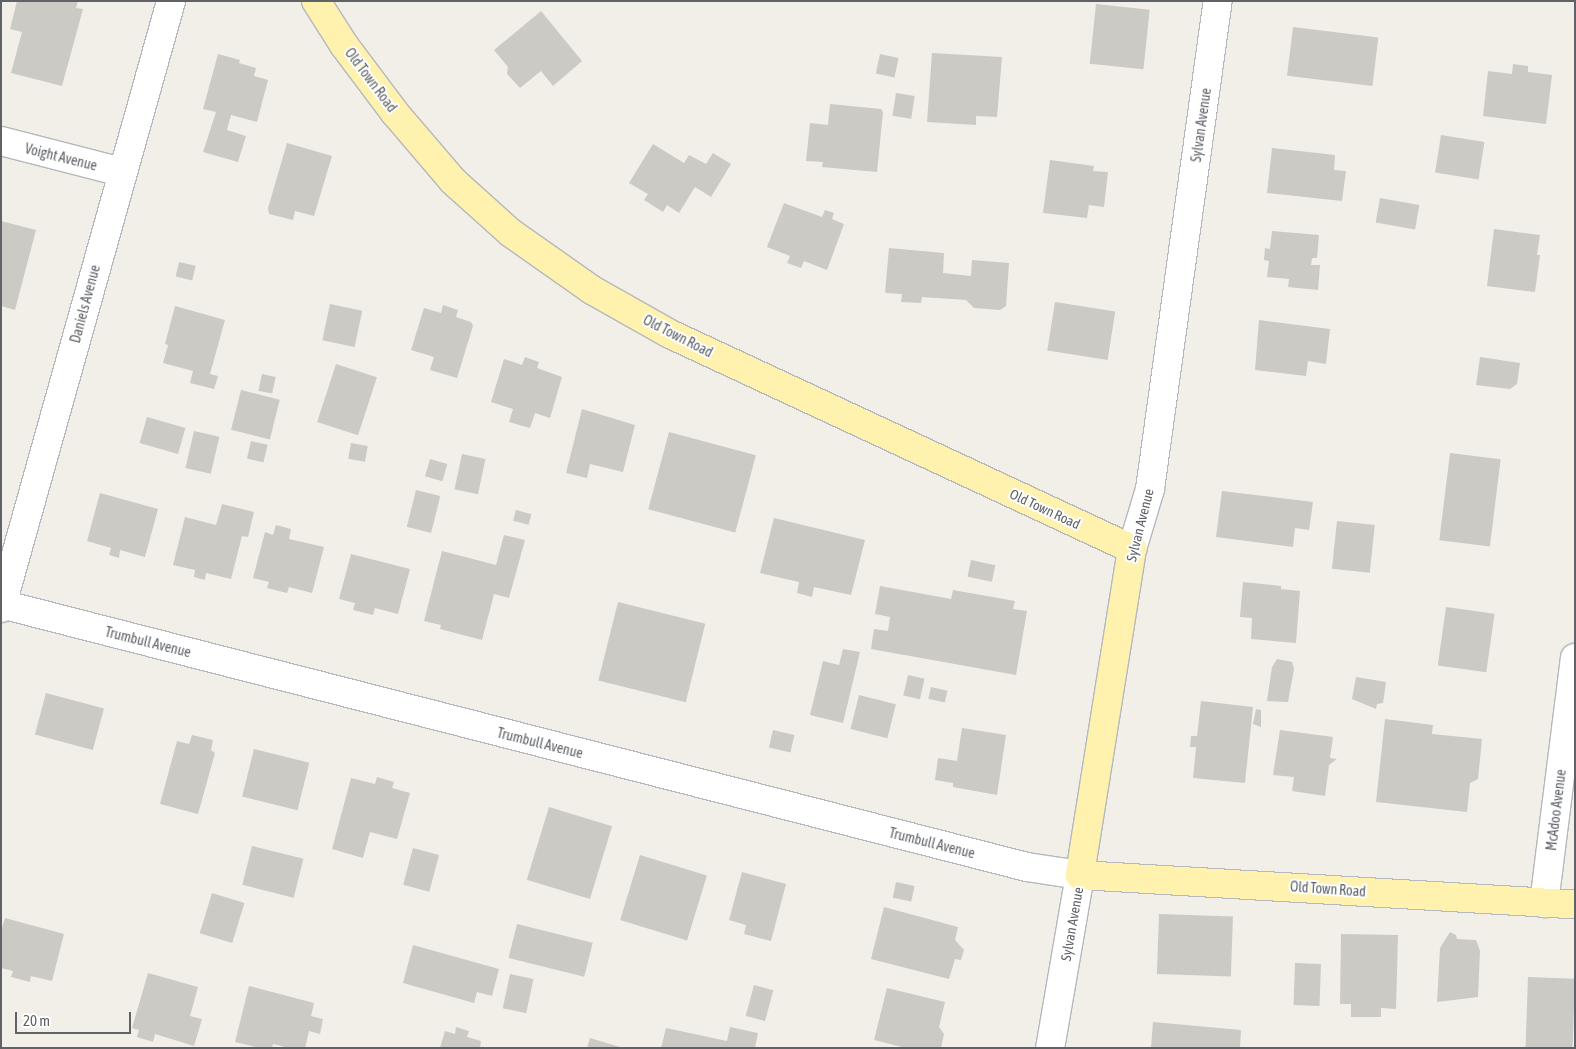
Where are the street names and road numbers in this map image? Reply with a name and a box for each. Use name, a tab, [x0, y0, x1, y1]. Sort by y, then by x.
street label: Old Town Road	[341, 45, 401, 115]
street label: Sylvan Avenue	[1187, 87, 1215, 163]
street label: Voight Avenue	[23, 140, 99, 174]
street label: Daniels Avenue	[67, 263, 103, 345]
street label: Old Town Road	[640, 311, 716, 361]
street label: Old Town Road	[1007, 485, 1083, 533]
street label: Sylvan Avenue	[1123, 487, 1157, 563]
street label: Trumbull Avenue	[103, 623, 193, 661]
street label: Trumbull Avenue	[495, 724, 585, 762]
street label: McAdoo Avenue	[1543, 768, 1569, 852]
street label: Trumbull Avenue	[887, 824, 977, 862]
street label: Old Town Road	[1290, 878, 1366, 900]
street label: Sylvan Avenue	[1057, 886, 1087, 962]

